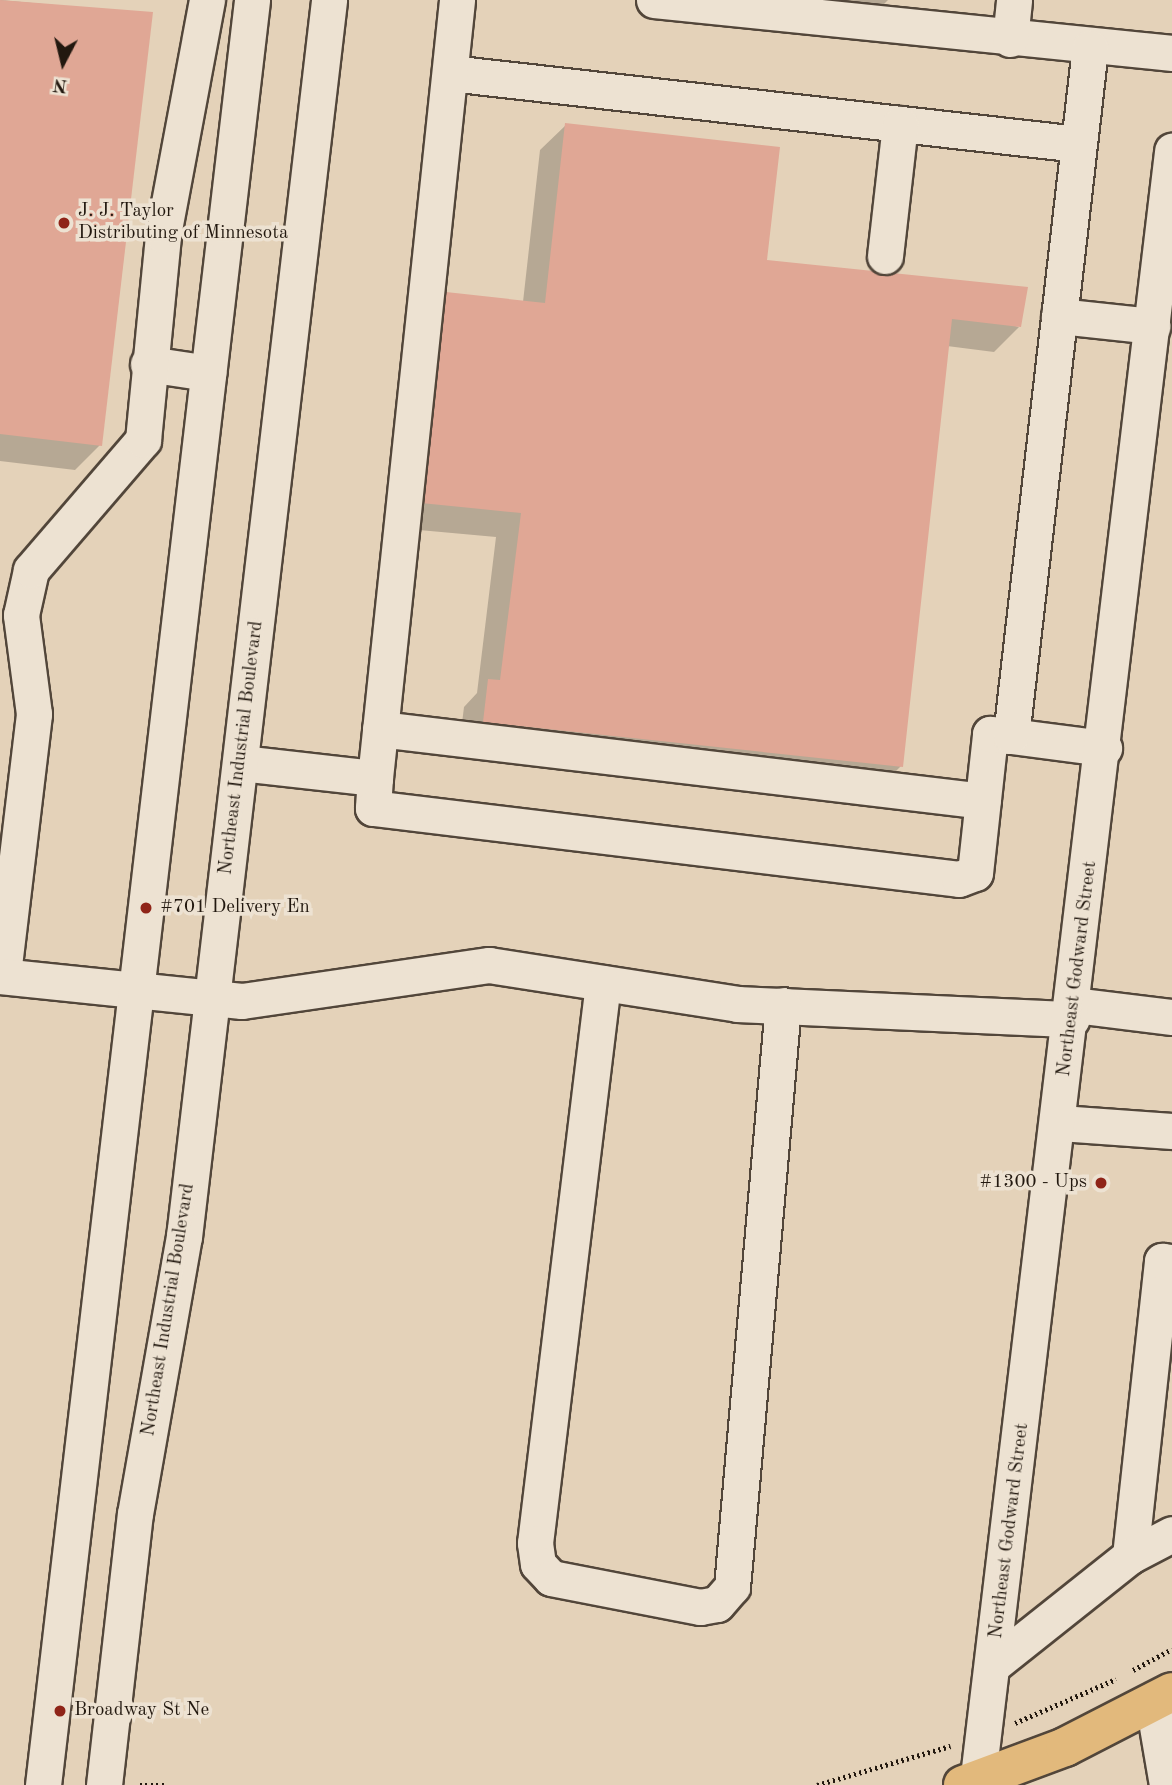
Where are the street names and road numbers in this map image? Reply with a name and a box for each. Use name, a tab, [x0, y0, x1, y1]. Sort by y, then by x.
street label: Northeast Industrial Boulevard	[215, 620, 269, 876]
street label: Northeast Godward Street	[1053, 860, 1103, 1078]
street label: Northeast Industrial Boulevard	[138, 1182, 200, 1438]
street label: Northeast Godward Street	[985, 1422, 1035, 1640]

